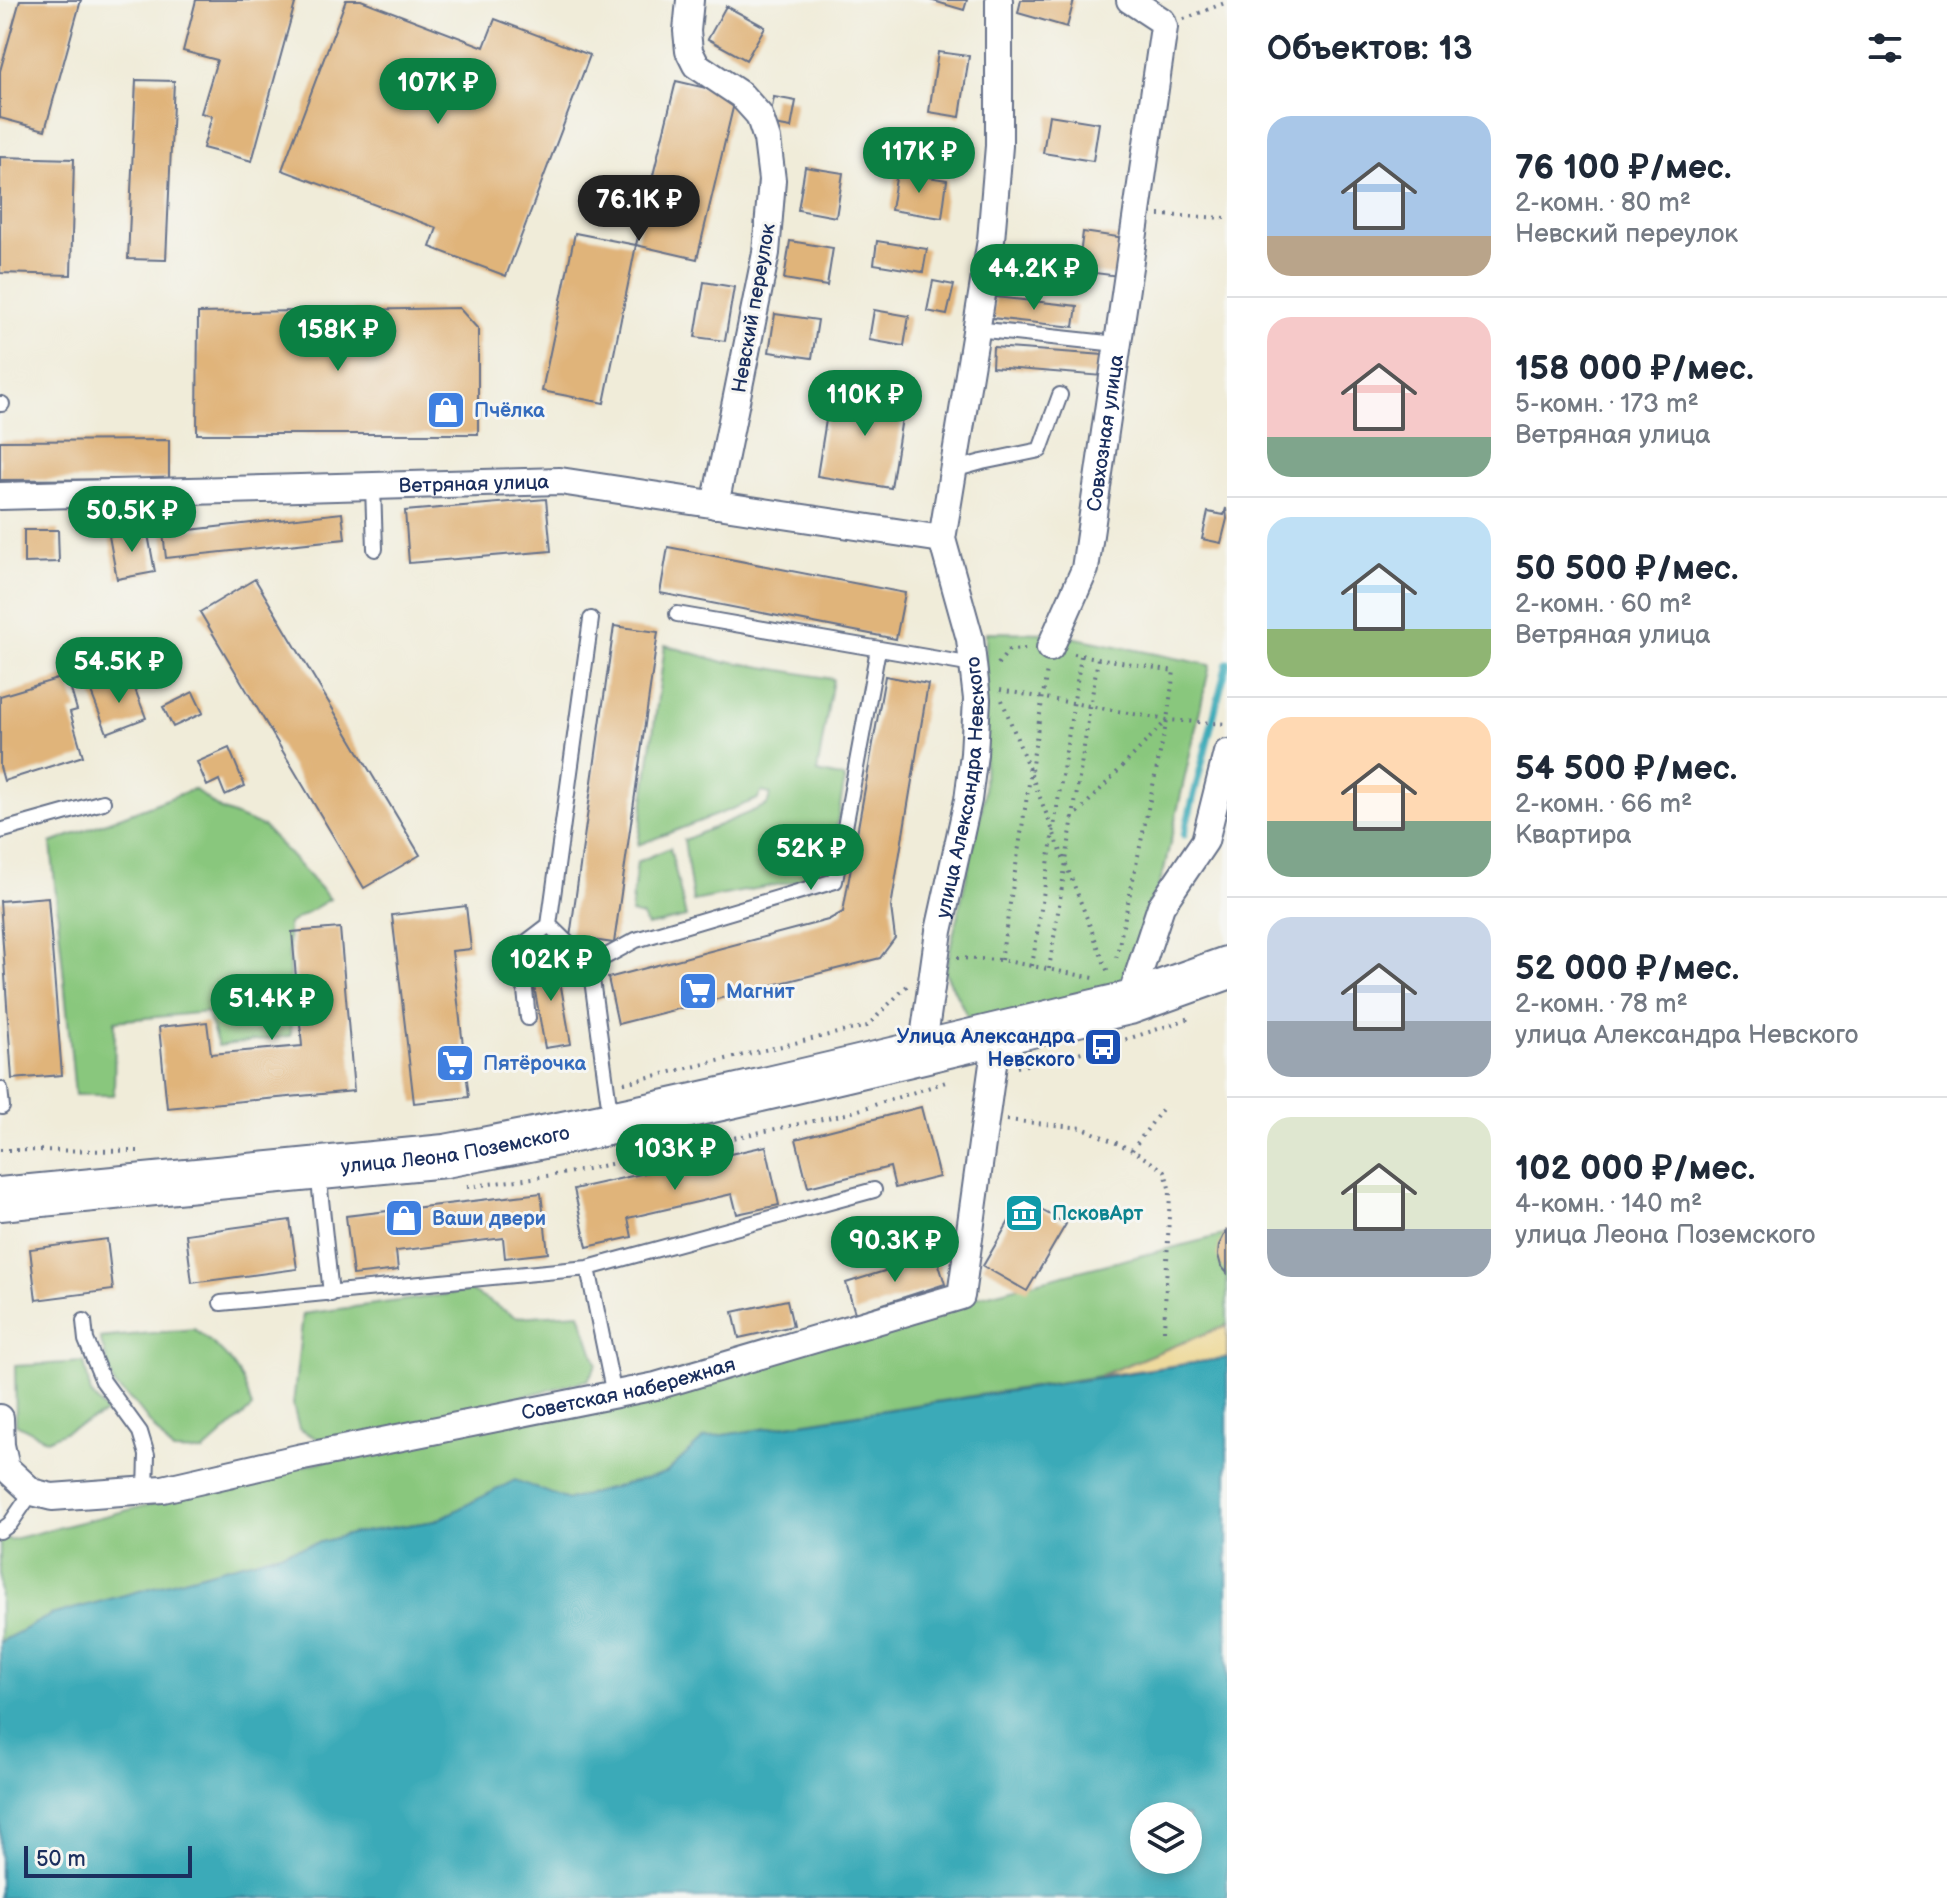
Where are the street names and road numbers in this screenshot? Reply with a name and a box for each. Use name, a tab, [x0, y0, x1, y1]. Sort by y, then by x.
street label: Невский переулок	[727, 221, 781, 395]
street label: Совхозная улица	[1083, 353, 1129, 513]
street label: Ветряная улица	[398, 470, 550, 498]
street label: улица Александра Невского	[931, 655, 990, 920]
street label: улица Леона Поземского	[340, 1121, 572, 1179]
street label: Советская набережная	[520, 1352, 738, 1426]

